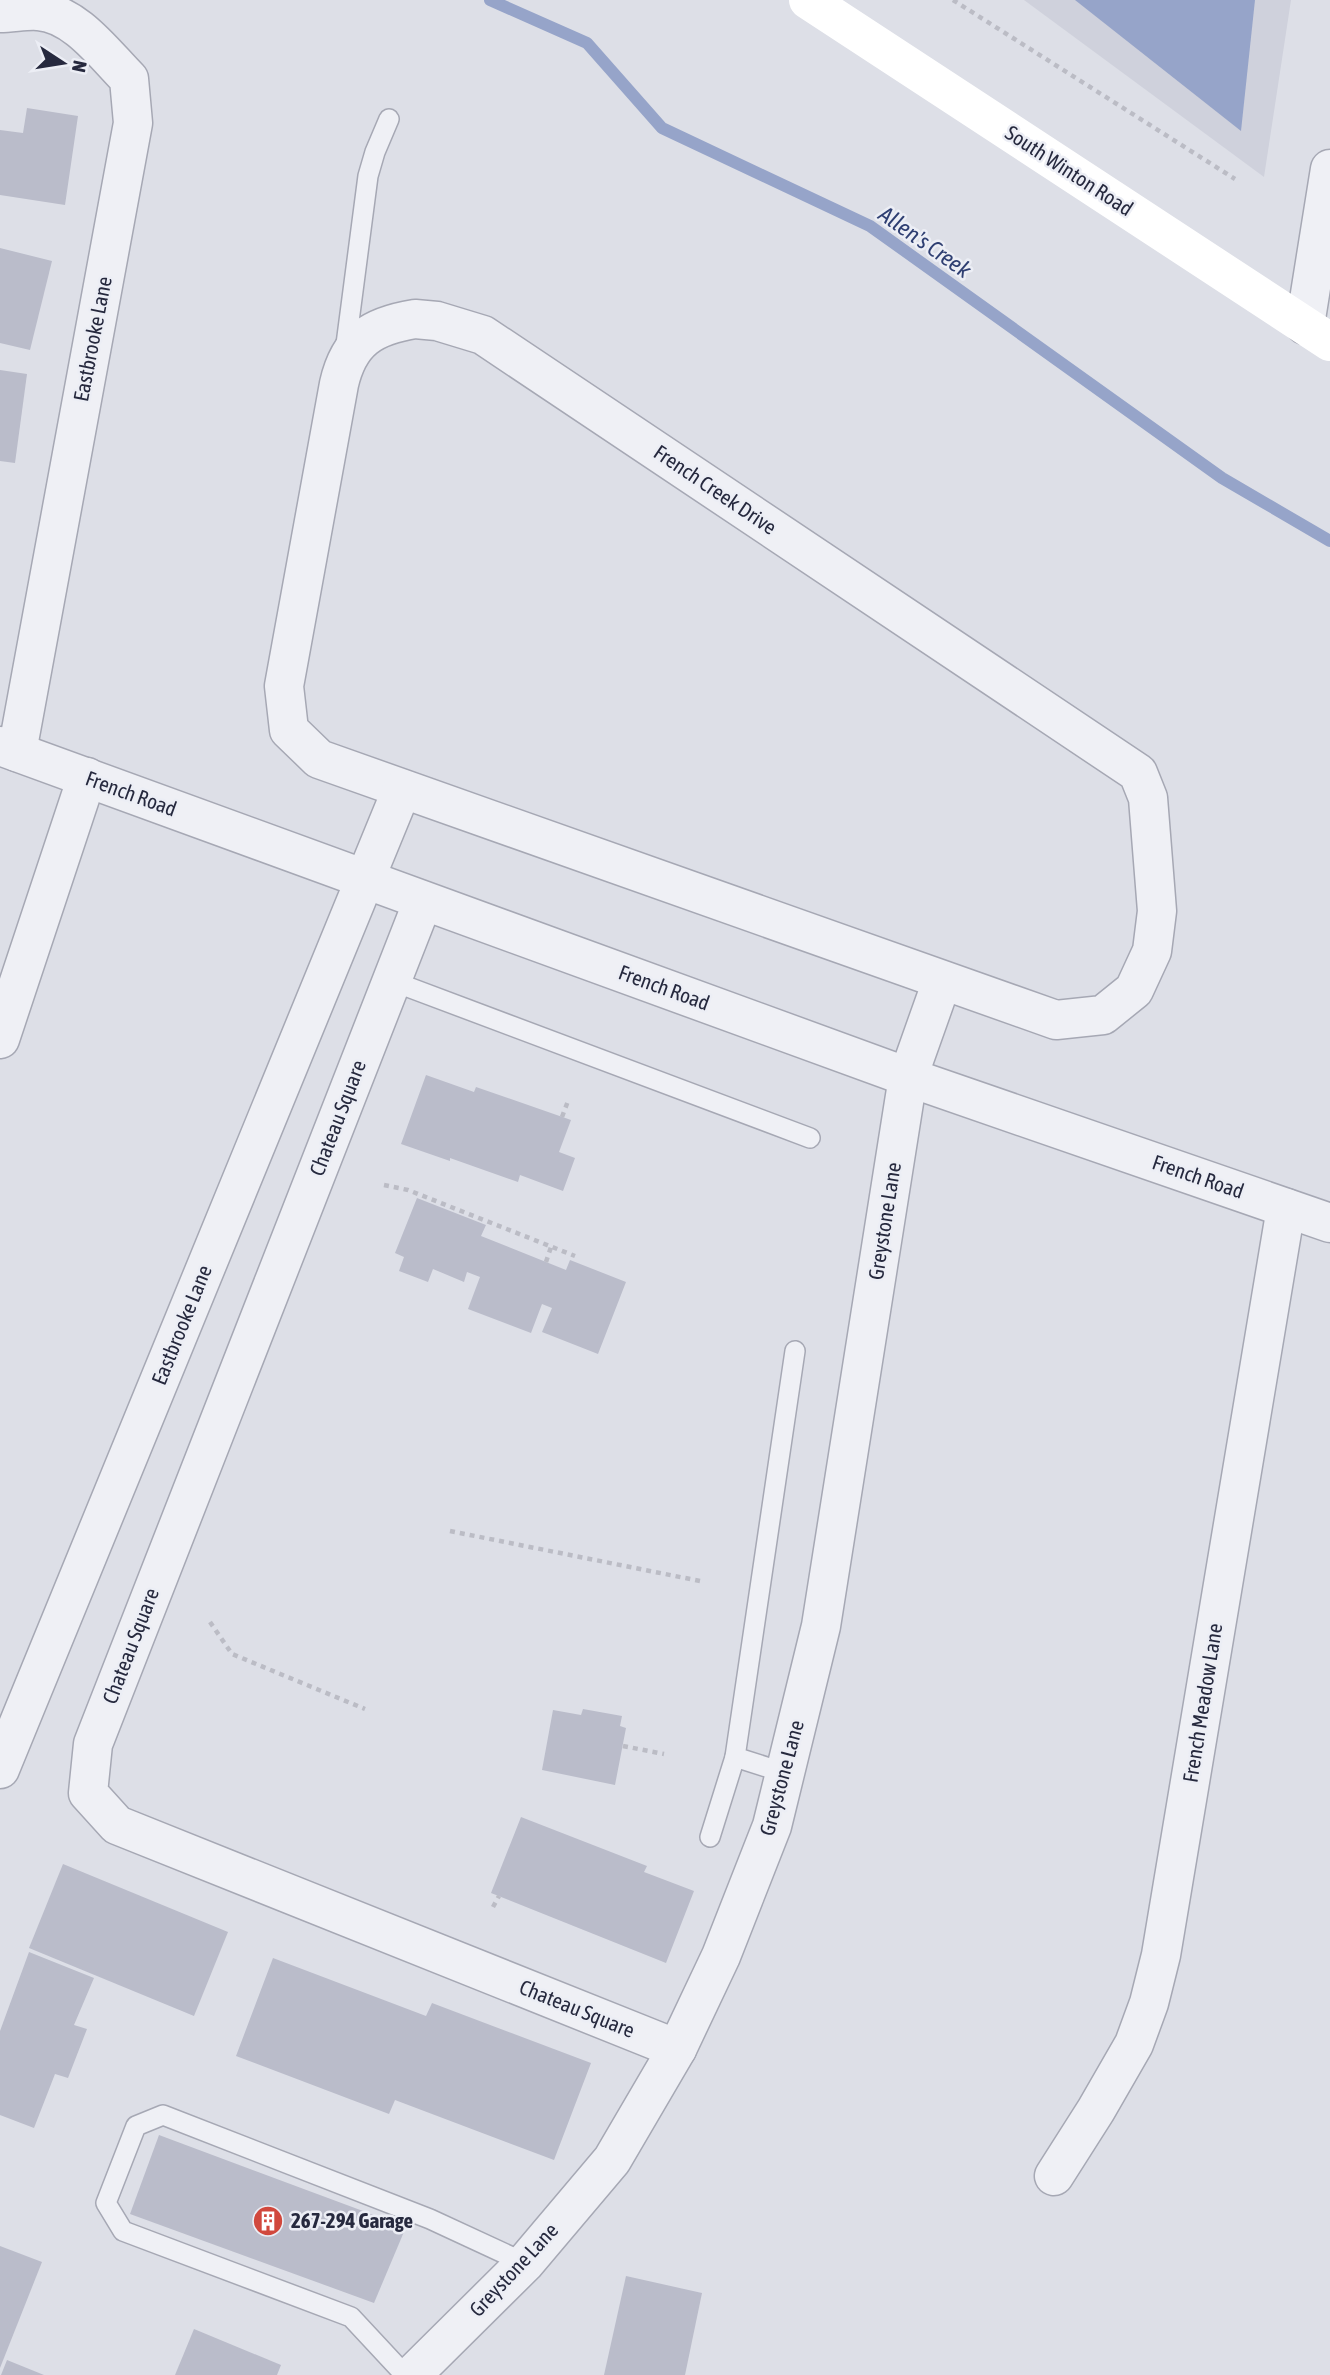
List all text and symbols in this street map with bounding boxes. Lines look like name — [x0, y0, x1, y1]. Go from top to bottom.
north arrow — [28, 28, 98, 98]
text: N — [68, 59, 92, 74]
street label: South Winton Road — [1001, 120, 1138, 220]
water label: Allen's Creek — [873, 200, 977, 284]
street label: Eastbrooke Lane — [68, 274, 116, 403]
street label: French Creek Drive — [650, 439, 781, 539]
street label: French Road — [83, 766, 180, 821]
street label: French Road — [616, 960, 713, 1015]
street label: Chateau Square — [304, 1056, 370, 1179]
street label: French Road — [1150, 1149, 1247, 1203]
street label: Greystone Lane — [863, 1160, 905, 1281]
street label: Eastbrooke Lane — [146, 1261, 216, 1388]
street label: Chateau Square — [97, 1584, 163, 1707]
street label: French Meadow Lane — [1178, 1622, 1226, 1784]
street label: Greystone Lane — [754, 1717, 808, 1838]
street label: Chateau Square — [516, 1974, 638, 2042]
building icon: 267-294 Garage — [251, 2204, 285, 2238]
place label: 267-294 Garage — [291, 2208, 413, 2232]
street label: Greystone Lane — [464, 2218, 563, 2321]

